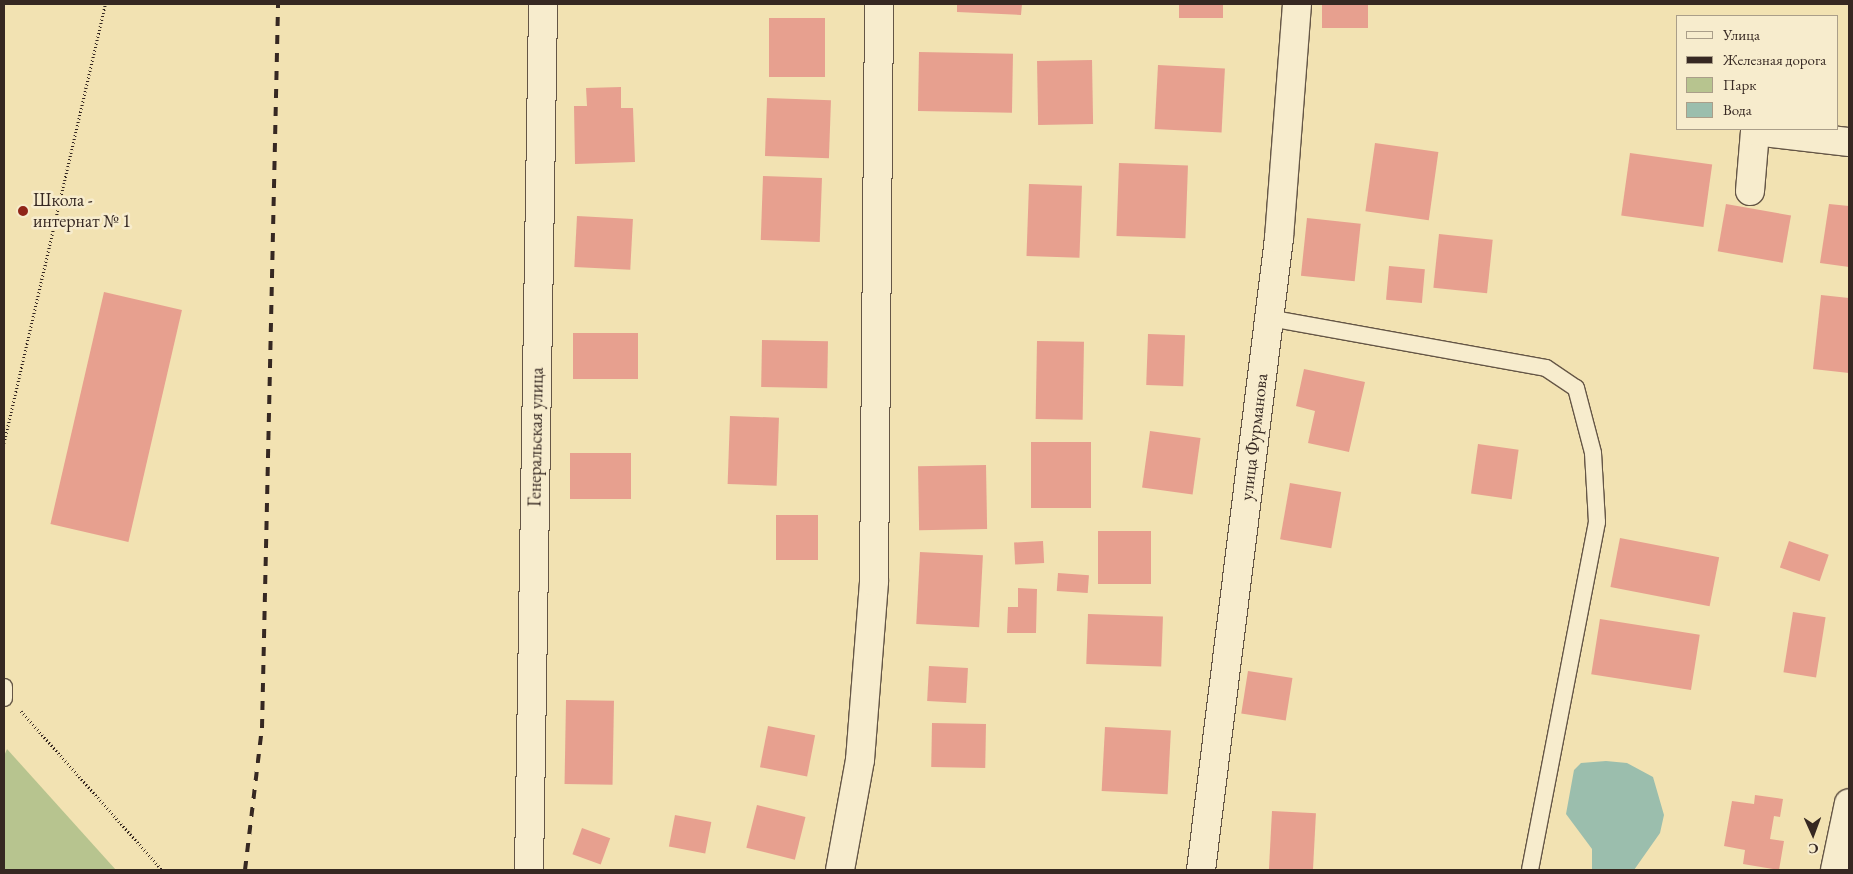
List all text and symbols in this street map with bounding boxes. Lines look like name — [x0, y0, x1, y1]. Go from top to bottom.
legend — [1676, 15, 1838, 130]
text: Улица — [1723, 25, 1760, 44]
text: Железная дорога — [1723, 50, 1826, 69]
text: Парк — [1723, 75, 1756, 94]
text: Вода — [1723, 100, 1752, 119]
place label: Школа - интернат № 1 — [33, 190, 131, 232]
marker: Школа - интернат № 1 — [17, 205, 29, 217]
street label: Генеральская улица — [524, 367, 548, 507]
street label: улица Фурманова — [1235, 372, 1273, 502]
north arrow — [1788, 809, 1838, 859]
text: С — [1808, 840, 1819, 858]

